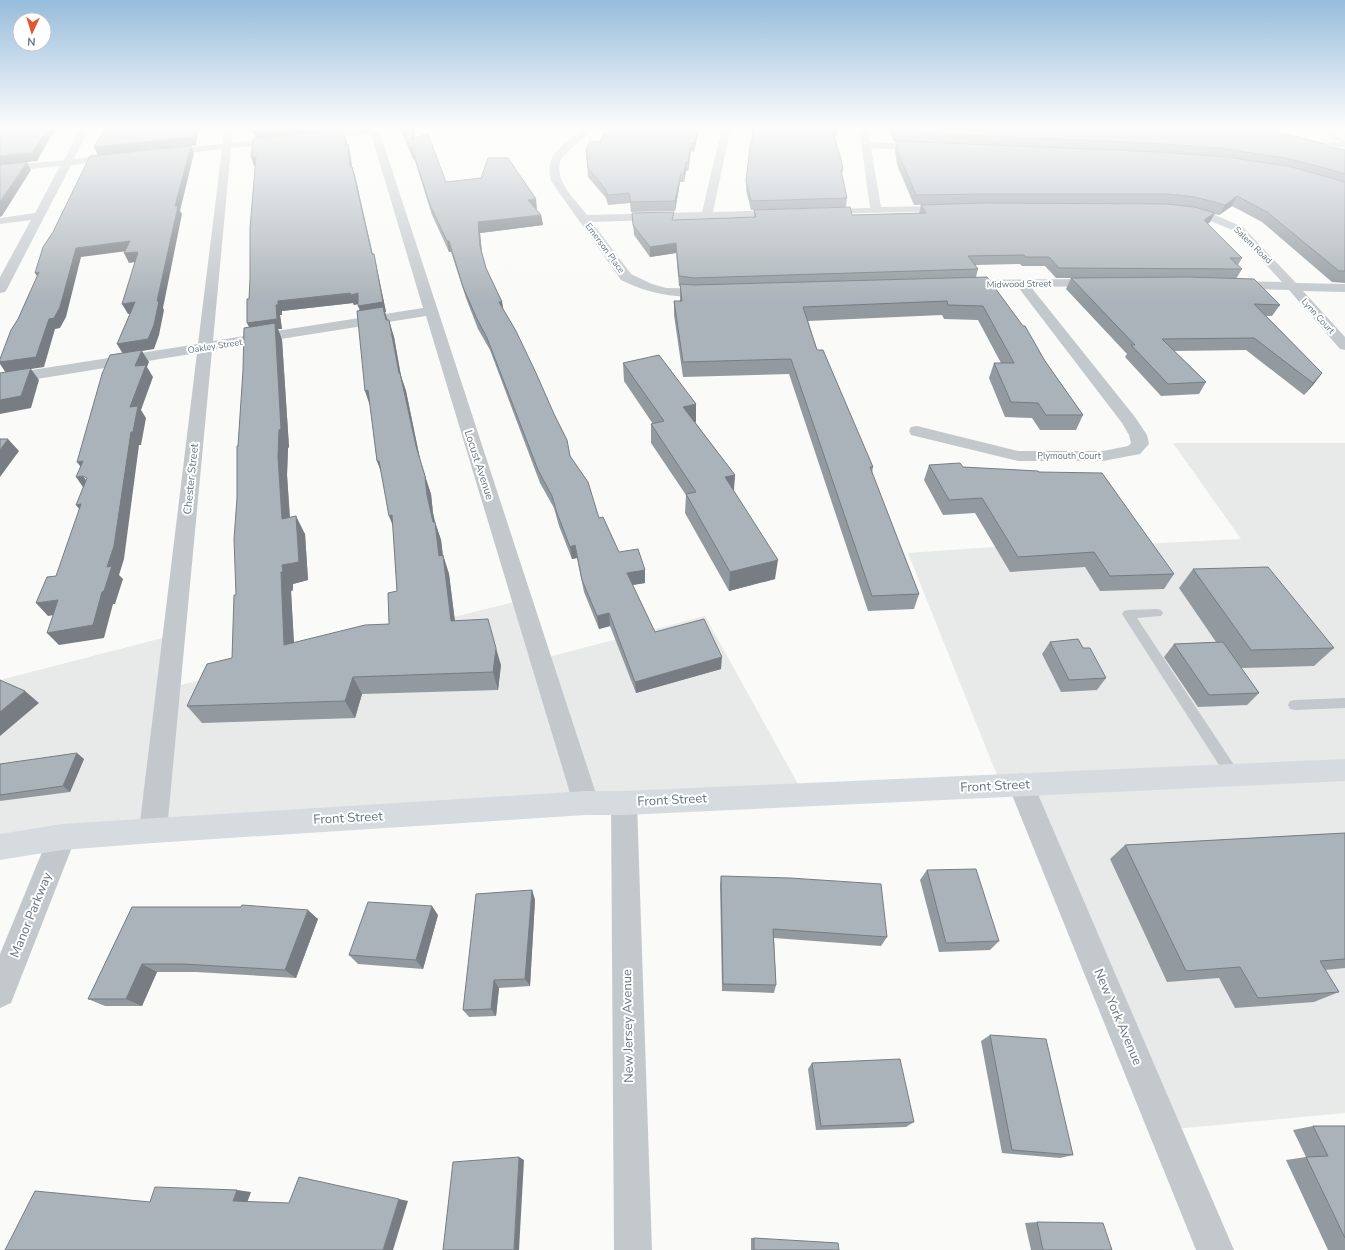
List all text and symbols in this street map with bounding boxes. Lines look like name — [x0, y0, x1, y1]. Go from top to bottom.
north arrow — [12, 12, 52, 52]
text: N — [27, 34, 36, 49]
street label: Emerson Place — [583, 220, 628, 276]
street label: Salem Road — [1231, 224, 1275, 266]
street label: Midwood Street — [987, 277, 1052, 291]
street label: Lynn Court — [1299, 296, 1338, 337]
street label: Oakley Street — [187, 336, 244, 356]
street label: Locust Avenue — [461, 428, 497, 502]
street label: Chester Street — [180, 443, 202, 515]
street label: Plymouth Court — [1037, 450, 1102, 462]
street label: Front Street — [960, 775, 1031, 797]
street label: Front Street — [637, 789, 708, 811]
street label: Front Street — [313, 807, 384, 829]
street label: Manor Parkway — [6, 869, 56, 960]
street label: New York Avenue — [1090, 966, 1147, 1068]
street label: New Jersey Avenue — [618, 969, 638, 1083]

